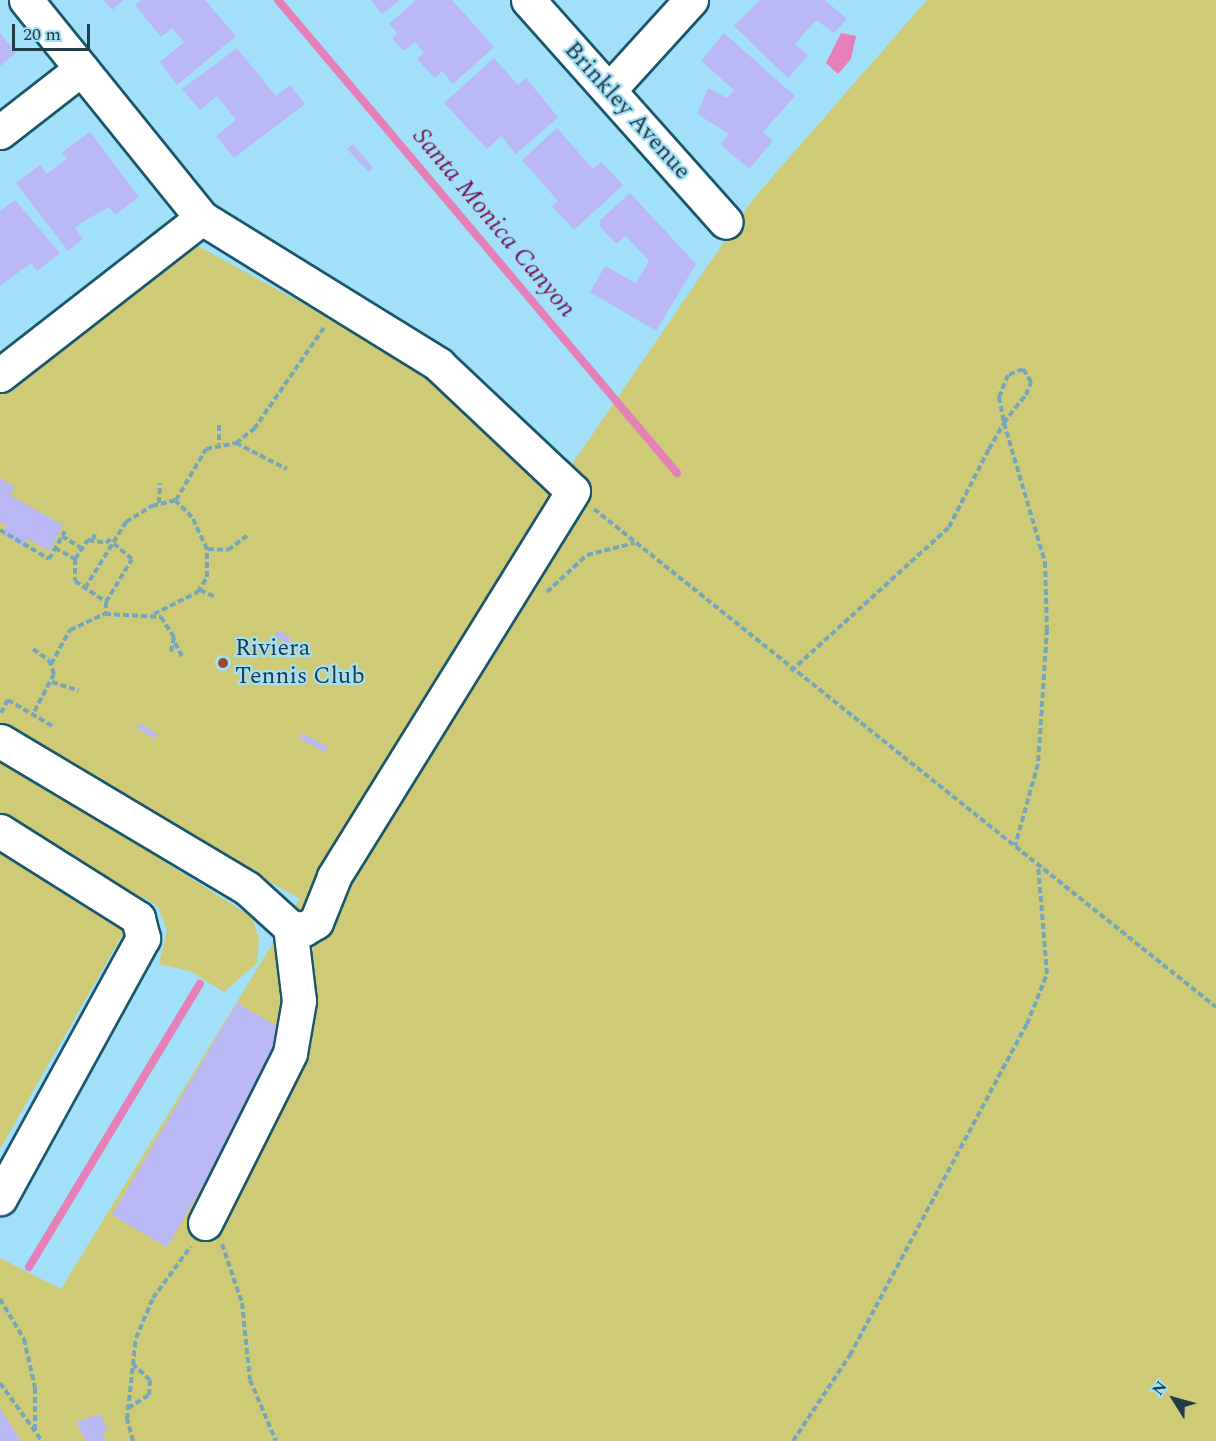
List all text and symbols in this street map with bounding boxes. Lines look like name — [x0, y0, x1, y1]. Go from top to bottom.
scale bar — [15, 12, 93, 50]
text: 20 m — [23, 21, 61, 48]
street label: Brinkley Avenue — [558, 36, 696, 186]
water label: Santa Monica Canyon — [406, 122, 582, 324]
place label: Riviera Tennis Club — [235, 635, 365, 691]
marker: Riviera Tennis Club — [216, 656, 230, 670]
north arrow — [1144, 1369, 1204, 1429]
text: N — [1146, 1376, 1173, 1401]

